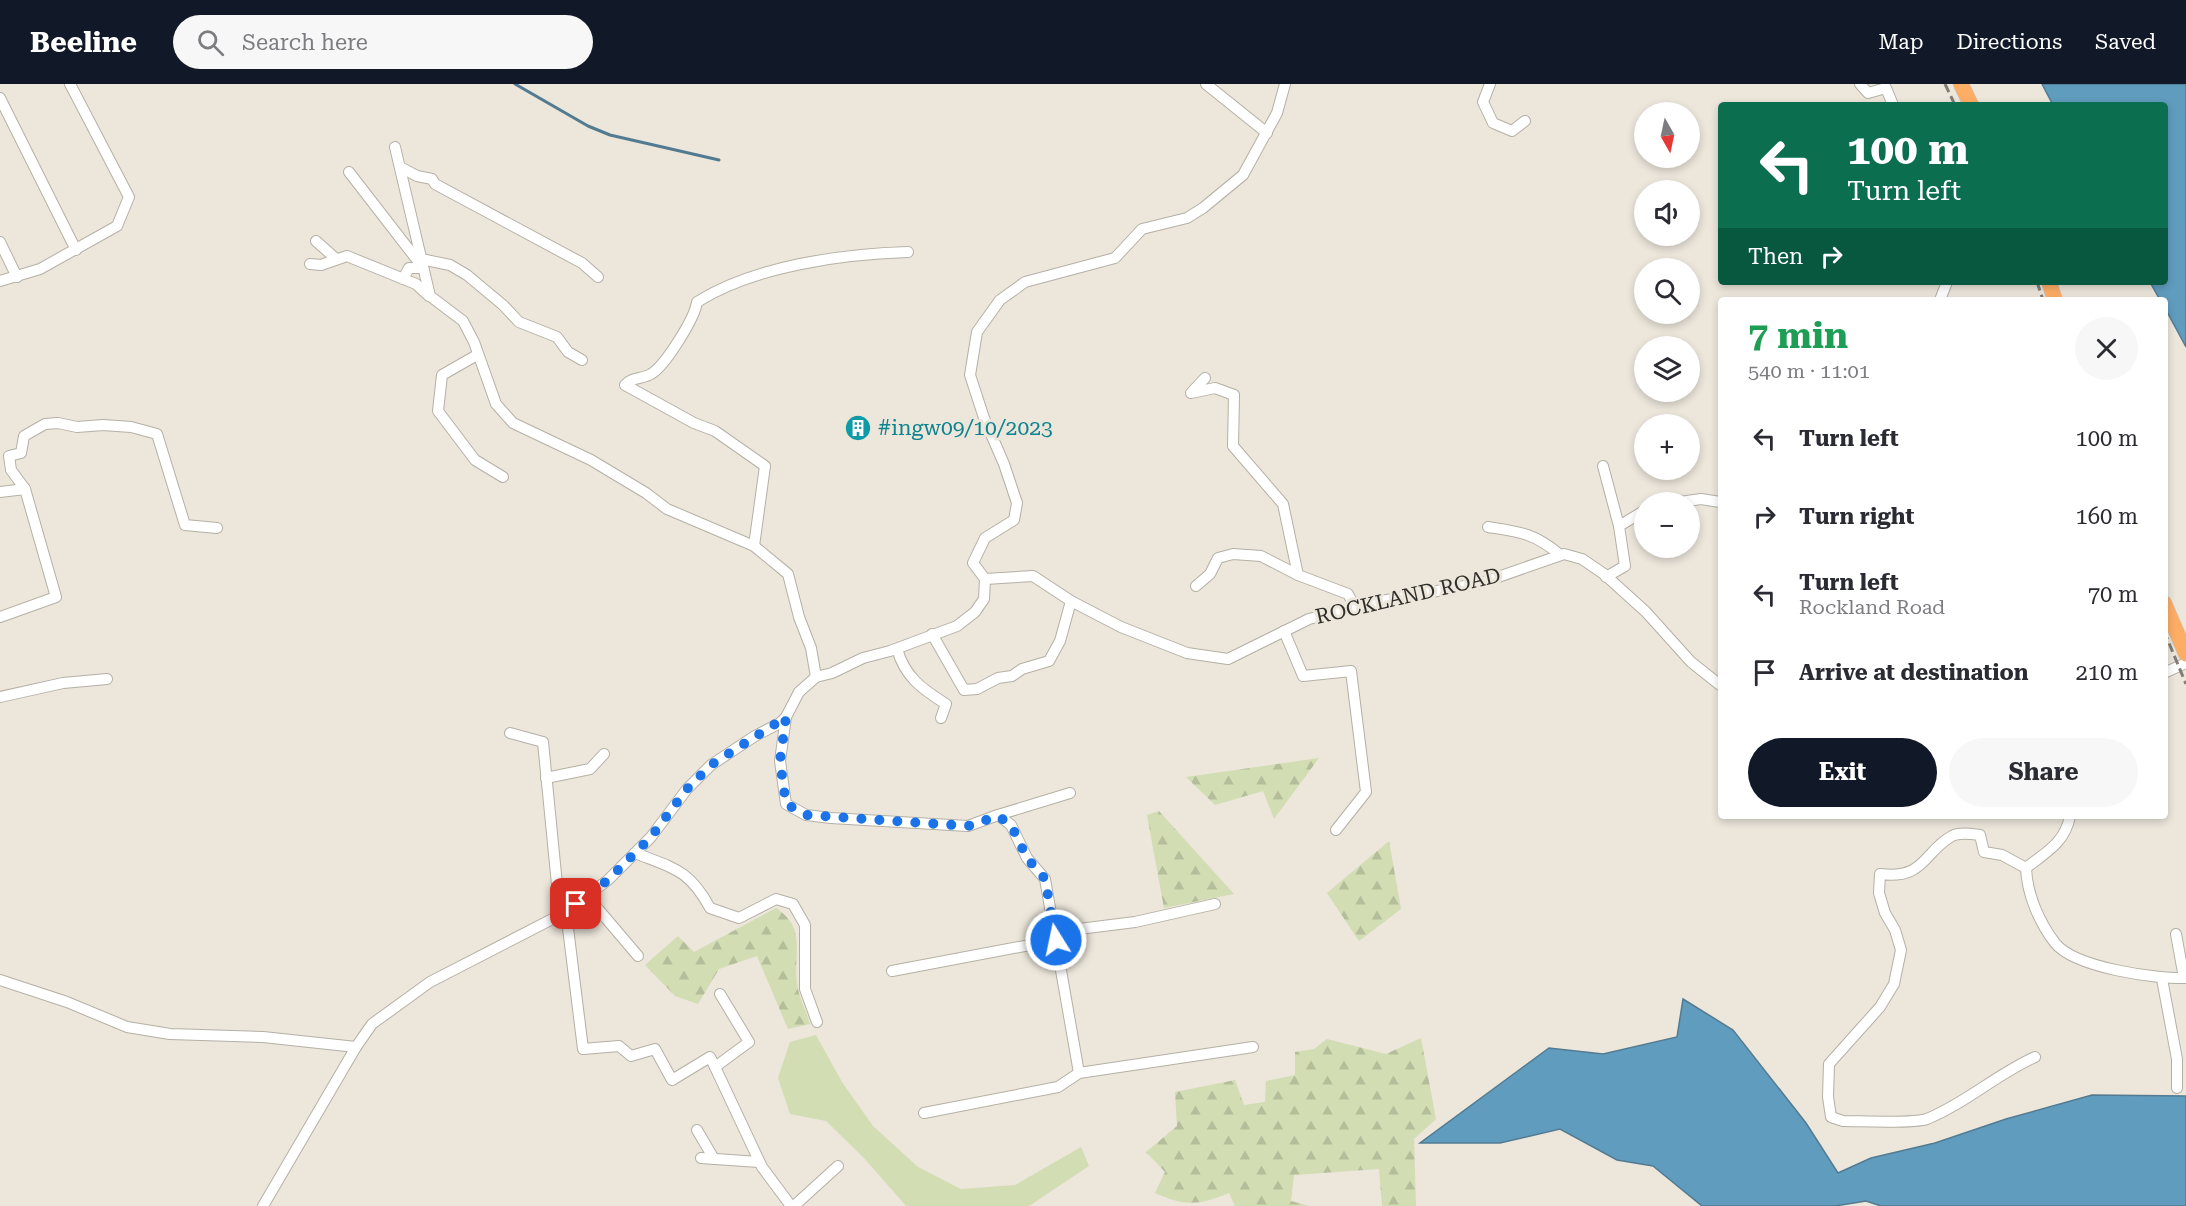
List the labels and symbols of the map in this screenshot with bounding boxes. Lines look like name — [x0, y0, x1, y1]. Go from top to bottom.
north arrow — [1634, 102, 1700, 168]
building icon: #ingw09/10/2023 — [843, 413, 873, 443]
place label: #ingw09/10/2023 — [878, 416, 1053, 440]
street label: ROCKLAND ROAD — [1313, 563, 1503, 629]
pin — [550, 878, 601, 929]
position arrow — [1024, 908, 1088, 972]

